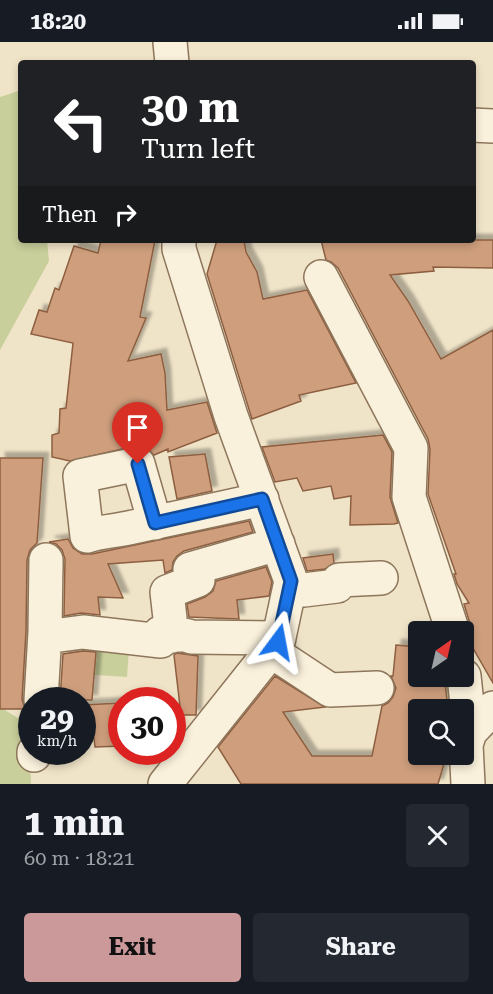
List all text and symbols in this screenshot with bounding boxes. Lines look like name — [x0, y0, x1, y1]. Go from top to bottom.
text: 18:20 — [30, 9, 86, 34]
text: 30 m — [141, 83, 239, 132]
icon: left — [42, 84, 120, 162]
text: Turn left — [141, 133, 255, 165]
icon: right — [109, 198, 142, 231]
text: Then — [42, 202, 97, 227]
pin — [112, 402, 163, 464]
icon: arrive — [121, 411, 154, 444]
position arrow — [246, 610, 310, 674]
north arrow — [408, 621, 474, 687]
map controls — [408, 621, 474, 765]
speed limit sign: 30 — [108, 687, 186, 765]
button: search — [408, 699, 474, 765]
text: 29 — [40, 701, 74, 736]
text: km/h — [37, 732, 77, 750]
text: 1 min — [24, 802, 124, 844]
button: close — [406, 804, 469, 867]
text: 60 m · 18:21 — [24, 846, 135, 870]
button: Exit — [24, 913, 241, 982]
button: Share — [253, 913, 469, 982]

